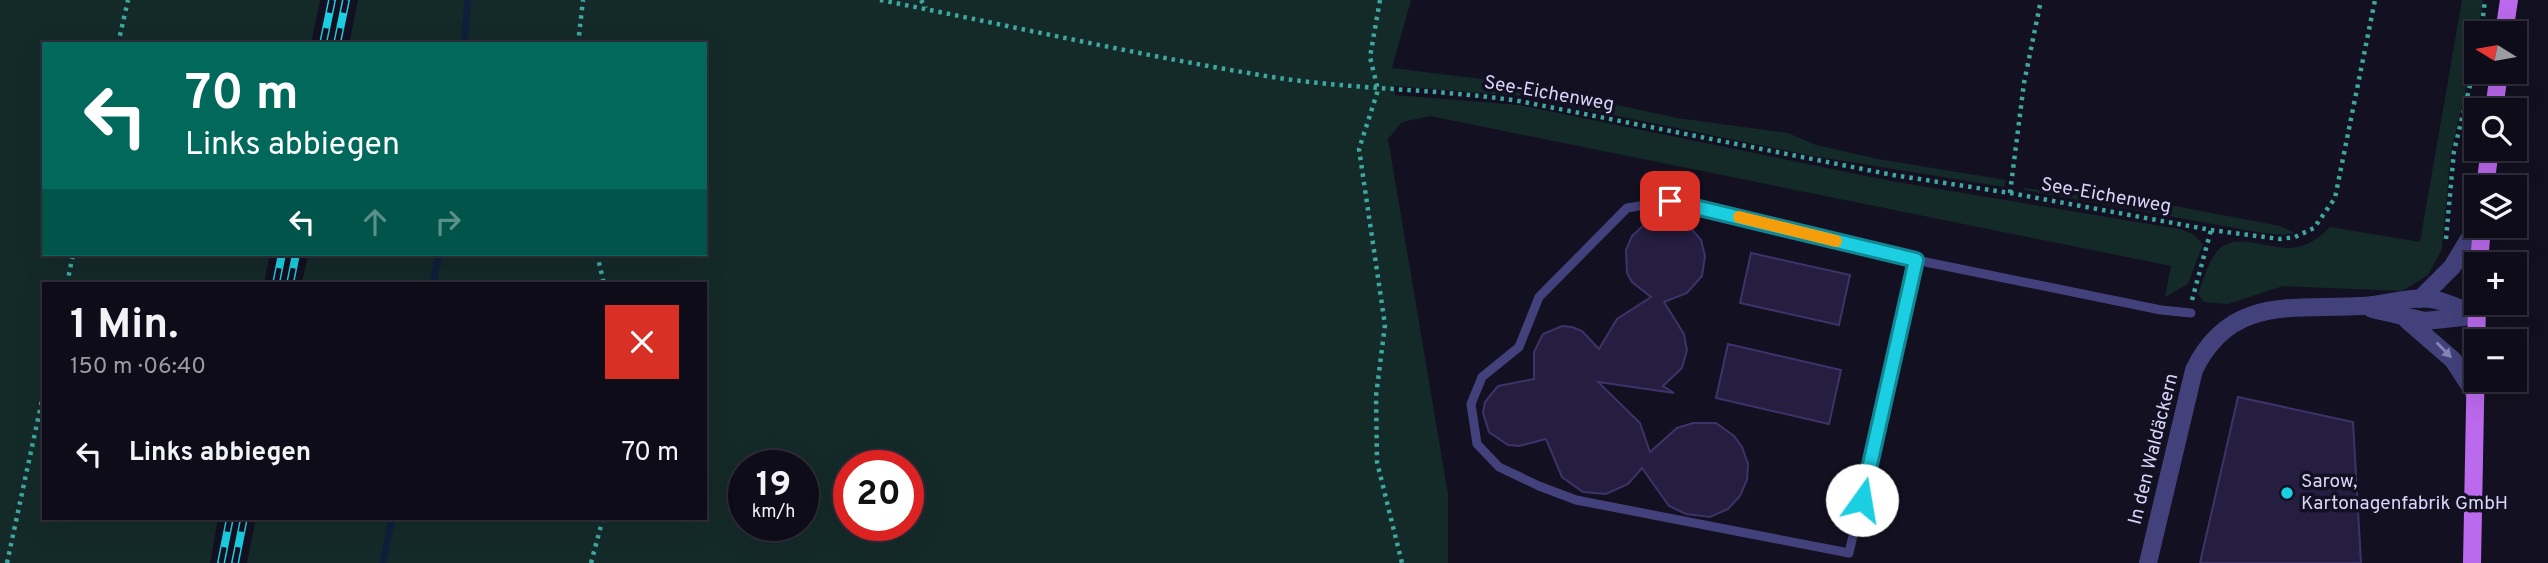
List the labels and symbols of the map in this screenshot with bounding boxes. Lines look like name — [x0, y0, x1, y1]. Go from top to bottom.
north arrow — [2464, 21, 2527, 84]
street label: See-Eichenweg — [1482, 71, 1616, 117]
pin — [1640, 171, 1700, 231]
street label: See-Eichenweg — [2039, 173, 2173, 219]
one-way arrow — [2435, 342, 2452, 359]
street label: In den Waldäckern — [2124, 371, 2184, 527]
speed limit sign: 20 — [833, 450, 924, 541]
position arrow — [1825, 463, 1899, 537]
place label: Sarow, Kartonagenfabrik GmbH — [2301, 470, 2508, 516]
marker: Sarow, Kartonagenfabrik GmbH — [2279, 485, 2295, 501]

